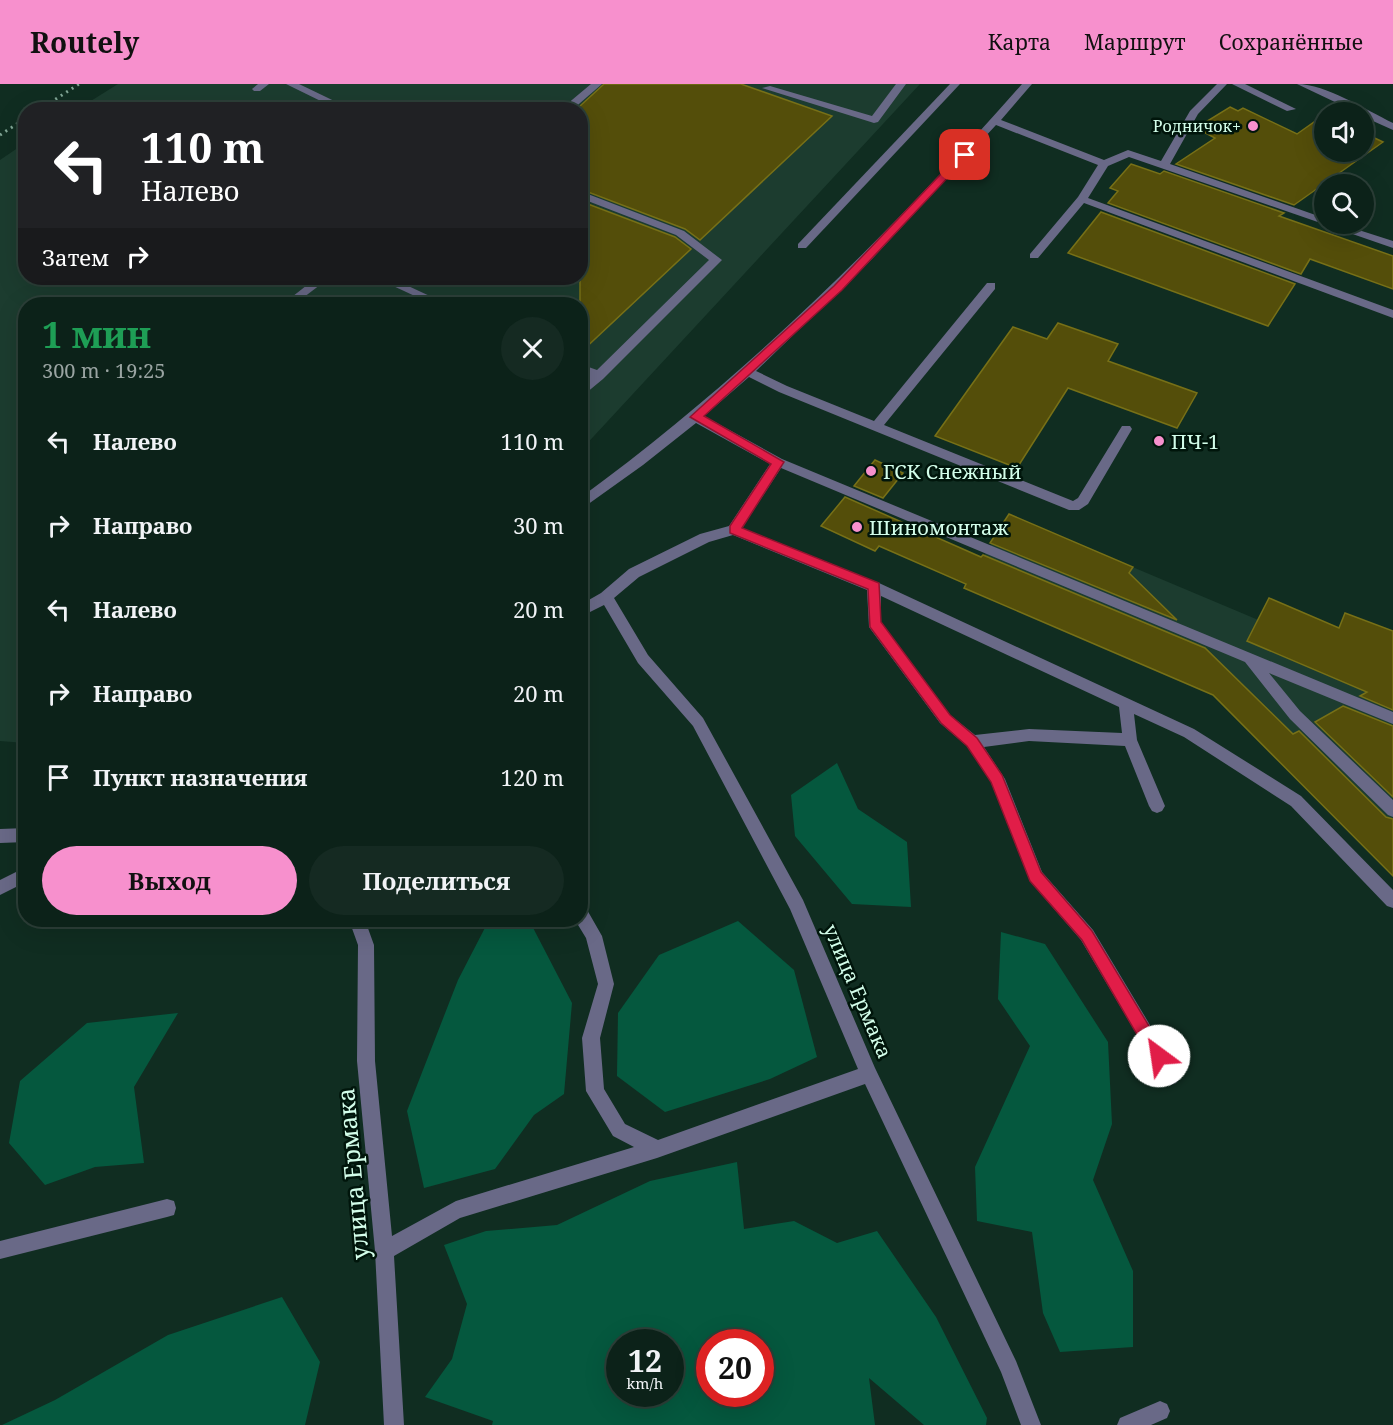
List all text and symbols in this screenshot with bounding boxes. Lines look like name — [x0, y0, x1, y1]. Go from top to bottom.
text: Routely — [30, 23, 139, 61]
text: Карта — [988, 28, 1051, 56]
text: Маршрут — [1084, 28, 1186, 56]
text: Сохранённые — [1219, 28, 1363, 56]
map controls — [1314, 102, 1374, 234]
button: sound — [1314, 102, 1374, 162]
place label: Родничок+ — [1153, 115, 1241, 137]
text: 110 m — [141, 118, 265, 175]
marker: Родничок+ — [1246, 119, 1260, 133]
icon: left — [42, 126, 120, 204]
pin — [939, 129, 990, 180]
icon: arrive — [948, 138, 981, 171]
text: Налево — [141, 172, 239, 209]
button: search — [1314, 174, 1374, 234]
icon: right — [121, 240, 154, 273]
text: Затем — [42, 242, 109, 272]
text: 1 мин — [42, 310, 151, 359]
button: close — [501, 317, 564, 380]
text: 300 m · 19:25 — [42, 357, 165, 384]
icon: left — [42, 425, 75, 458]
text: Налево — [93, 426, 177, 456]
text: 110 m — [501, 426, 564, 456]
place label: ПЧ-1 — [1171, 428, 1219, 455]
marker: ПЧ-1 — [1152, 434, 1166, 448]
place label: ГСК Снежный — [883, 458, 1021, 485]
marker: ГСК Снежный — [864, 464, 878, 478]
icon: right — [42, 509, 75, 542]
text: Направо — [93, 510, 192, 540]
text: 30 m — [513, 510, 564, 540]
place label: Шиномонтаж — [869, 514, 1008, 541]
marker: Шиномонтаж — [850, 520, 864, 534]
icon: left — [42, 593, 75, 626]
text: Налево — [93, 594, 177, 624]
text: 20 m — [513, 594, 564, 624]
icon: right — [42, 677, 75, 710]
text: Направо — [93, 678, 192, 708]
text: 20 m — [513, 678, 564, 708]
icon: arrive — [42, 761, 75, 794]
text: Пункт назначения — [93, 762, 307, 792]
text: 120 m — [501, 762, 564, 792]
button: Выход — [42, 846, 297, 915]
button: Поделиться — [309, 846, 564, 915]
street label: улица Ермака — [818, 920, 898, 1062]
position arrow — [1127, 1024, 1191, 1088]
street label: улица Ермака — [328, 1087, 376, 1261]
speed limit sign: 20 — [696, 1329, 774, 1407]
text: 12 — [628, 1340, 662, 1381]
text: km/h — [627, 1373, 663, 1393]

